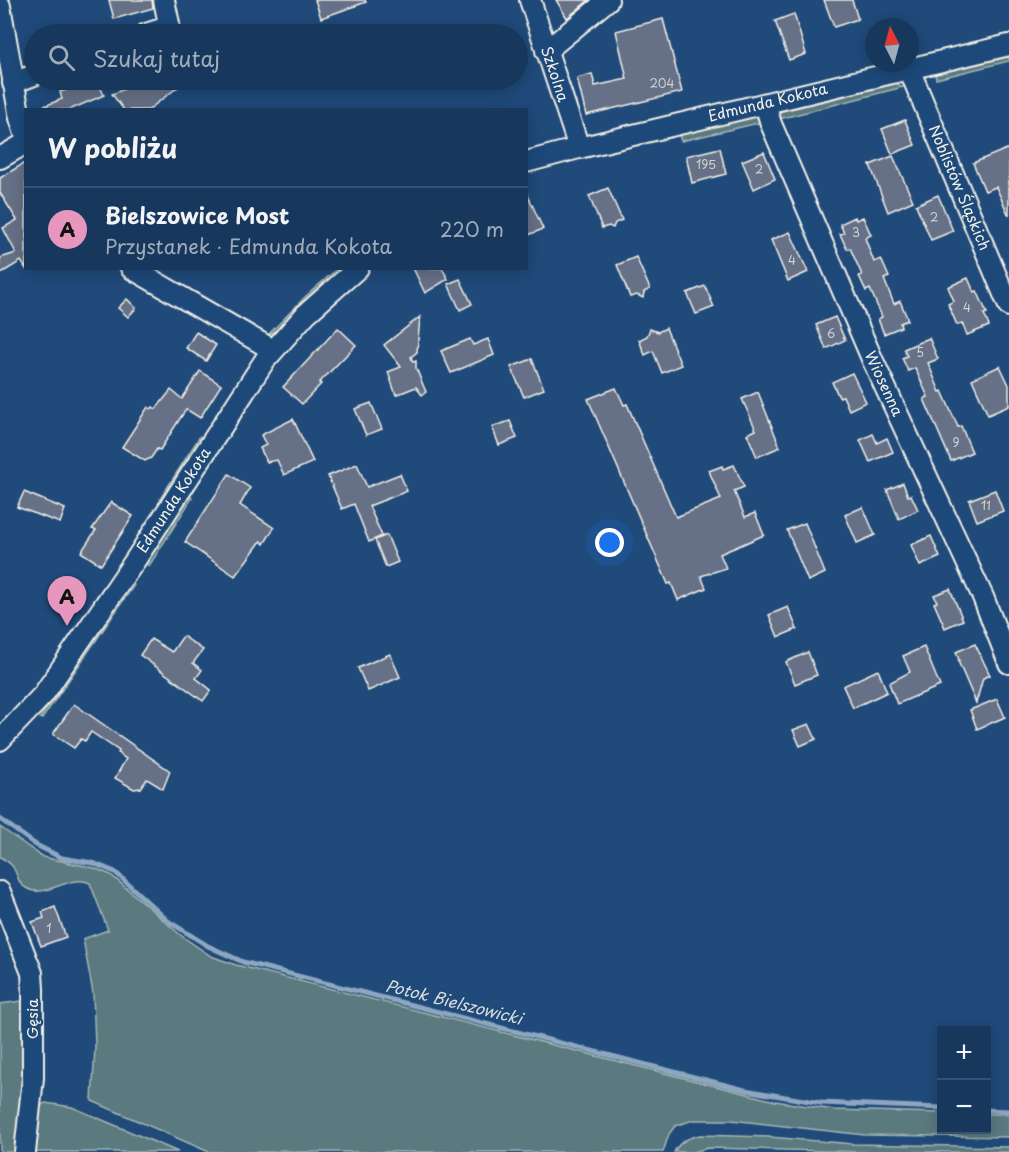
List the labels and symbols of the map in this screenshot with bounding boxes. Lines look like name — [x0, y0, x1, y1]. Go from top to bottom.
north arrow — [865, 18, 919, 72]
street label: Szkolna — [536, 43, 576, 105]
house number: 204 — [649, 74, 675, 92]
street label: Edmunda Kokota — [706, 76, 830, 127]
street label: Noblistów Śląskich — [924, 121, 997, 253]
house number: 195 — [696, 155, 716, 173]
house number: 2 — [755, 160, 763, 178]
house number: 2 — [930, 208, 938, 226]
house number: 3 — [852, 223, 860, 241]
house number: 4 — [788, 251, 796, 269]
house number: 4 — [963, 298, 971, 316]
house number: 6 — [827, 324, 835, 342]
house number: 5 — [916, 343, 924, 361]
street label: Wiosenna — [860, 347, 910, 420]
house number: 9 — [952, 433, 960, 451]
street label: Edmunda Kokota — [130, 442, 216, 557]
house number: 11 — [981, 496, 991, 514]
your location — [595, 528, 624, 557]
pin: A — [48, 576, 86, 626]
house number: 1 — [46, 919, 52, 937]
water label: Potok Bielszowicki — [383, 972, 528, 1030]
street label: Gęsia — [20, 998, 43, 1039]

